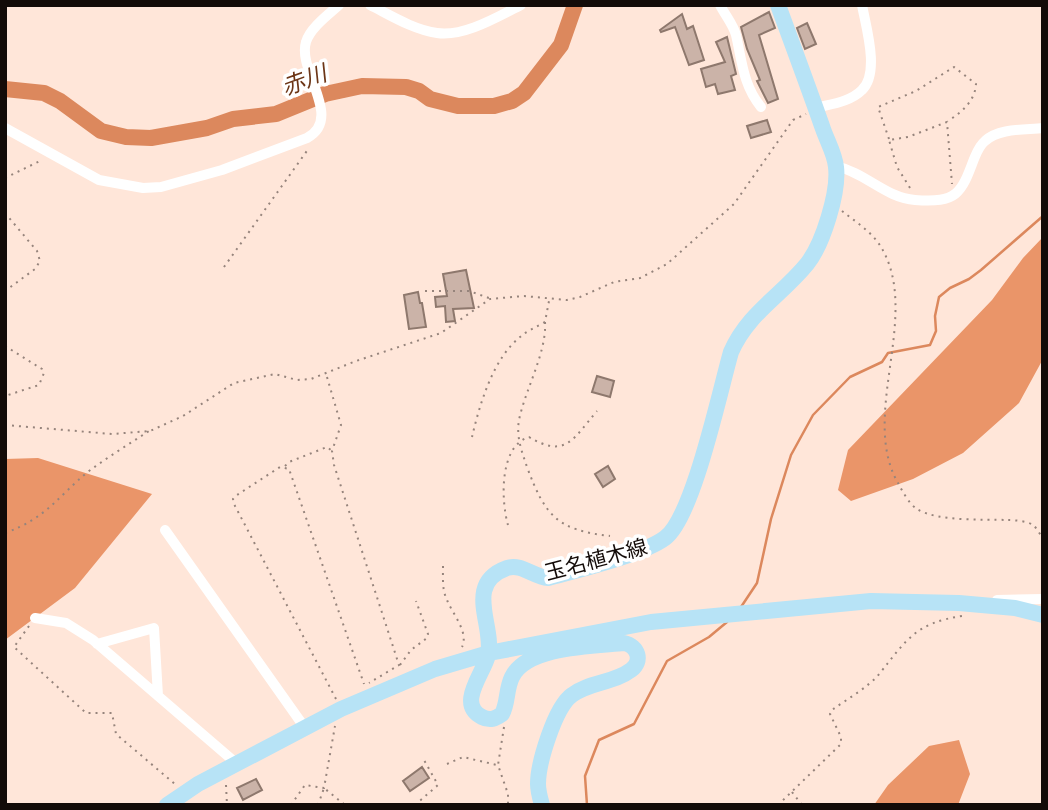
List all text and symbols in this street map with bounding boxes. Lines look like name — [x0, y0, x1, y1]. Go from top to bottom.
water label: 赤川 — [278, 59, 333, 100]
street label: 玉名植木線 — [542, 535, 650, 585]

